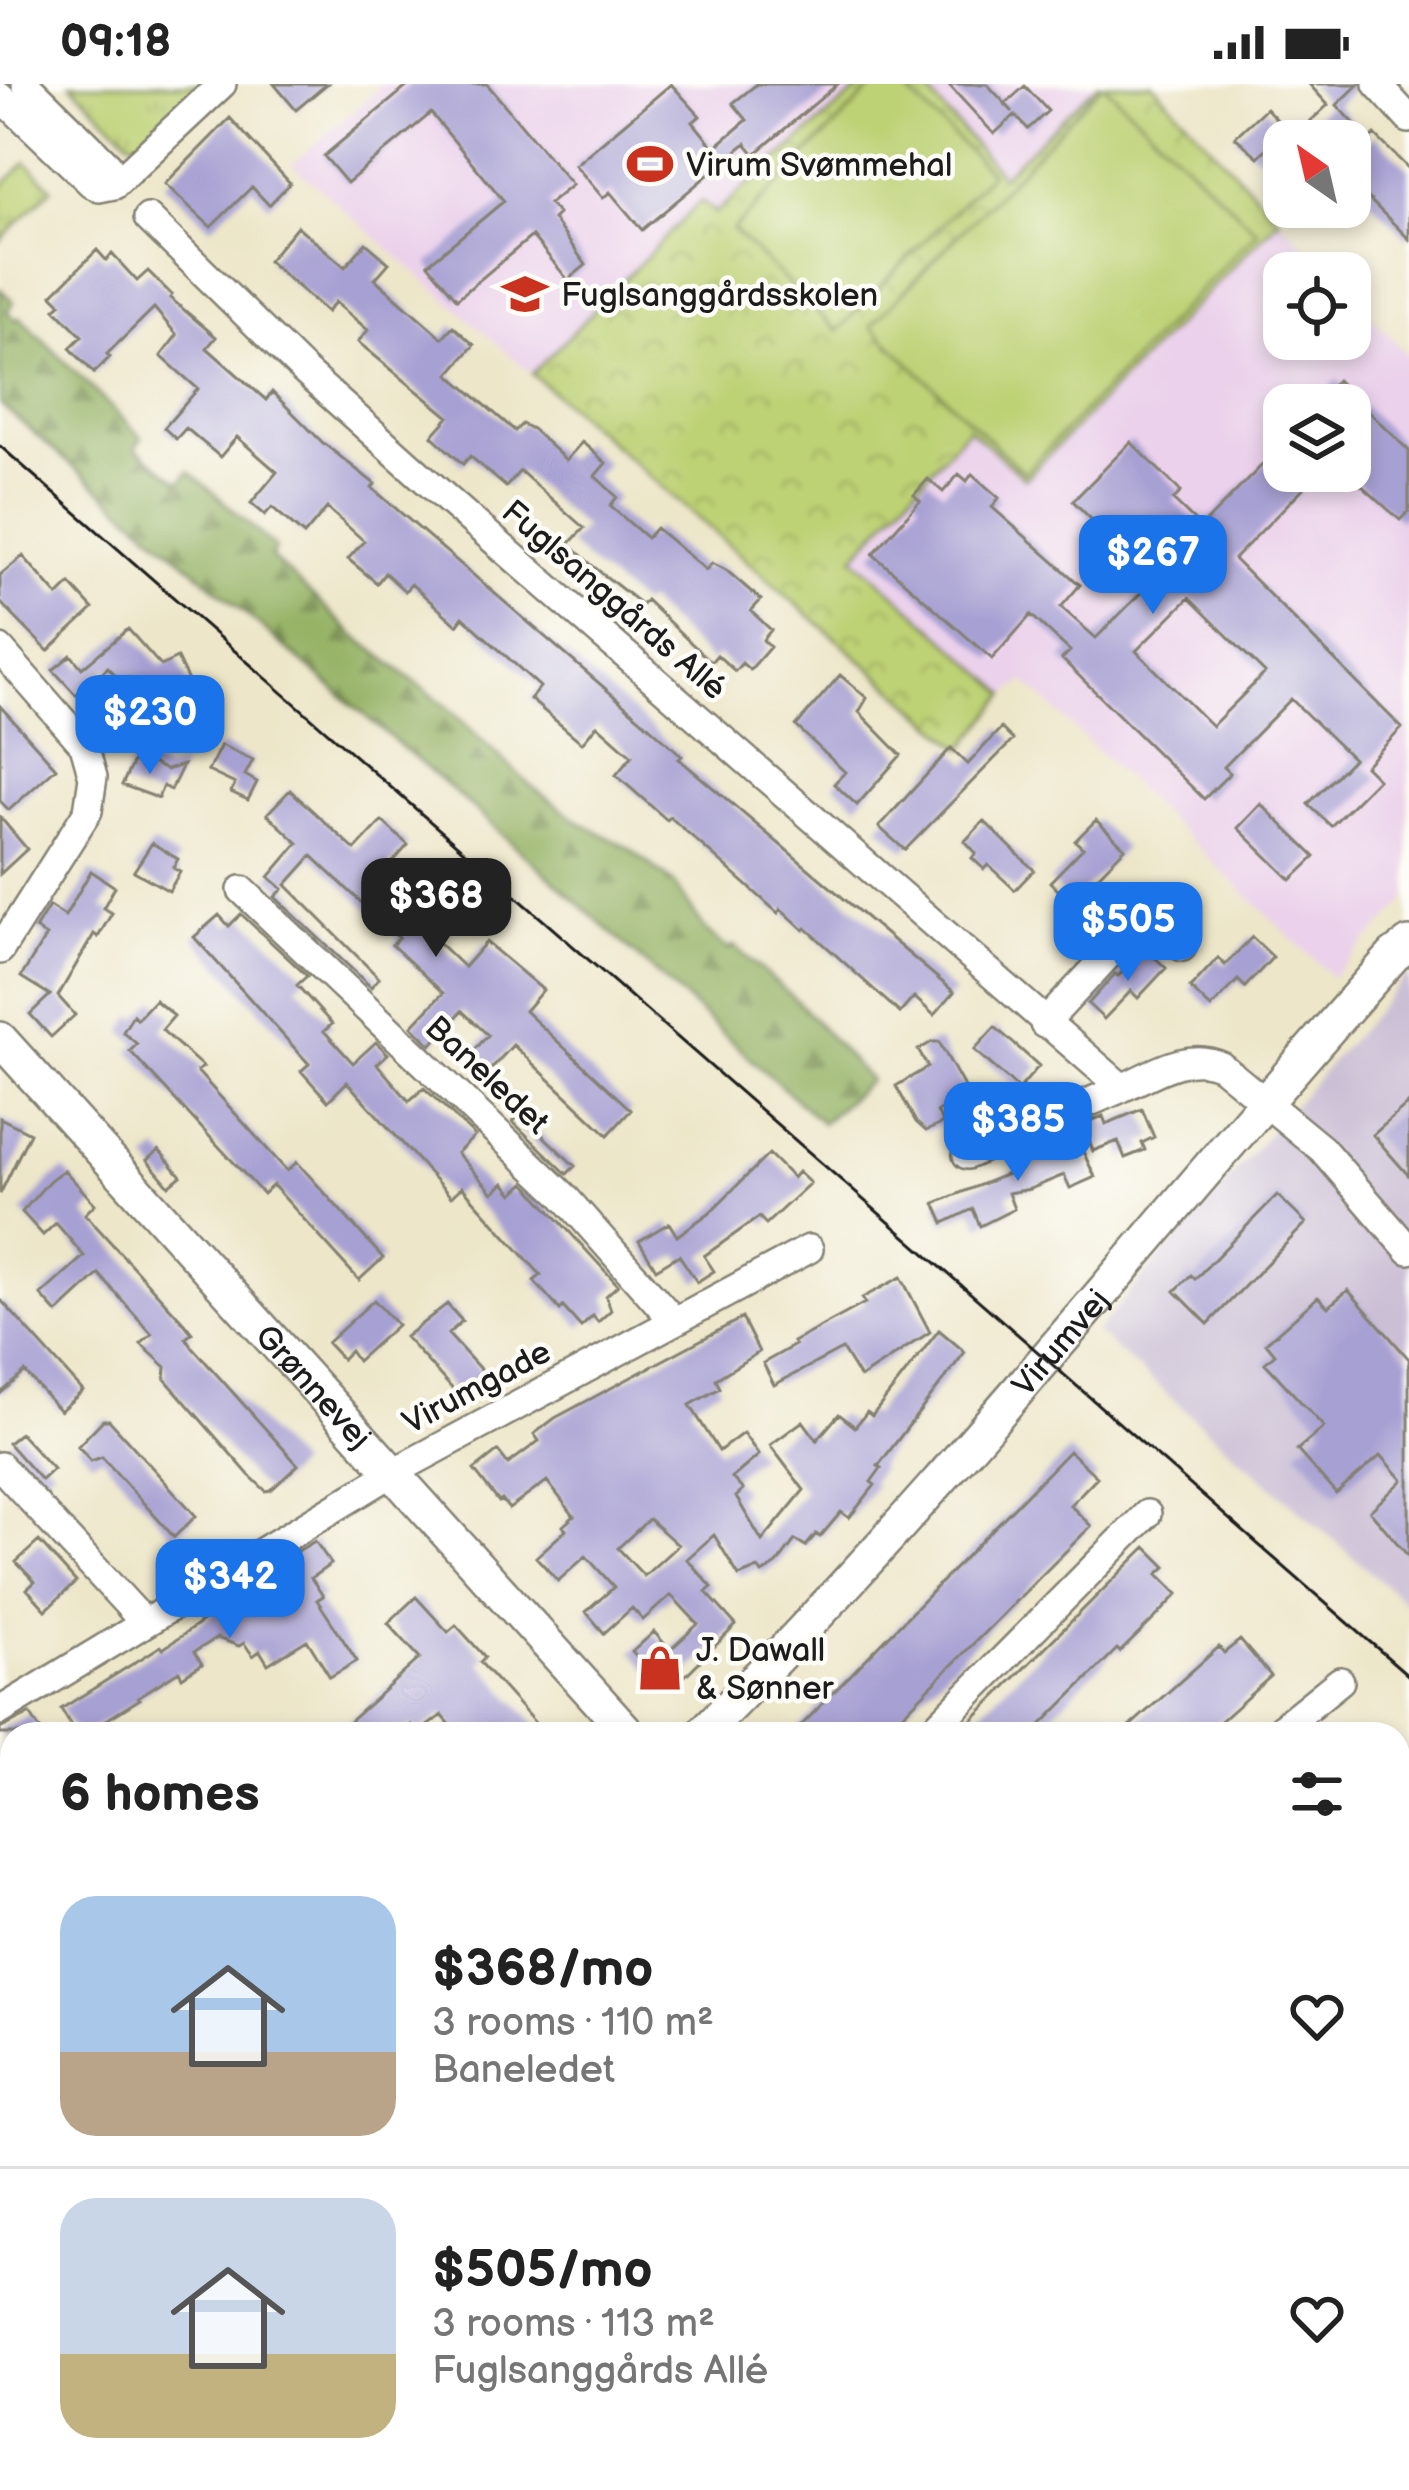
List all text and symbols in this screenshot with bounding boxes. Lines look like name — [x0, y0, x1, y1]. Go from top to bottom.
text: 09:18 — [60, 15, 171, 70]
north arrow — [1263, 120, 1371, 228]
map controls — [1263, 120, 1371, 492]
sports icon: Virum Svømmehal — [625, 139, 675, 189]
place label: Virum Svømmehal — [686, 146, 952, 186]
button: locate — [1263, 252, 1371, 360]
school or university icon: Fuglsanggårdsskolen — [500, 269, 550, 319]
place label: Fuglsanggårdsskolen — [561, 276, 878, 316]
button: layers — [1263, 384, 1371, 492]
street label: Fuglsanggårds Allé — [493, 492, 734, 709]
pin: $267 — [1082, 515, 1224, 617]
text: $267 — [1106, 530, 1200, 577]
pin: $230 — [79, 675, 221, 777]
text: $230 — [102, 690, 198, 737]
pin: $368 — [365, 858, 507, 960]
text: $368 — [388, 873, 484, 920]
pin: $505 — [1057, 882, 1199, 984]
text: $505 — [1080, 897, 1176, 944]
street label: Baneledet — [416, 1008, 557, 1143]
pin: $385 — [947, 1082, 1089, 1184]
text: $385 — [971, 1097, 1065, 1144]
street label: Virumvej — [1004, 1281, 1119, 1405]
street label: Grønnevej — [246, 1317, 379, 1458]
street label: Virumgade — [396, 1332, 558, 1443]
pin: $342 — [159, 1539, 301, 1641]
text: $342 — [183, 1554, 277, 1601]
place label: J. Dawall & Sønner — [696, 1631, 834, 1709]
shop icon: J. Dawall & Sønner — [635, 1643, 685, 1693]
icon: filters — [1284, 1761, 1350, 1827]
text: 6 homes — [60, 1764, 260, 1825]
text: $368/mo — [432, 1939, 653, 2000]
icon: home — [156, 1944, 300, 2088]
icon: heart — [1284, 1983, 1350, 2049]
text: 3 rooms · 110 m² — [432, 2000, 714, 2047]
text: Baneledet — [432, 2047, 615, 2094]
text: $505/mo — [432, 2240, 653, 2301]
icon: home — [156, 2246, 300, 2390]
icon: heart — [1284, 2285, 1350, 2351]
text: 3 rooms · 113 m² — [432, 2301, 715, 2348]
text: Fuglsanggårds Allé — [432, 2348, 768, 2395]

